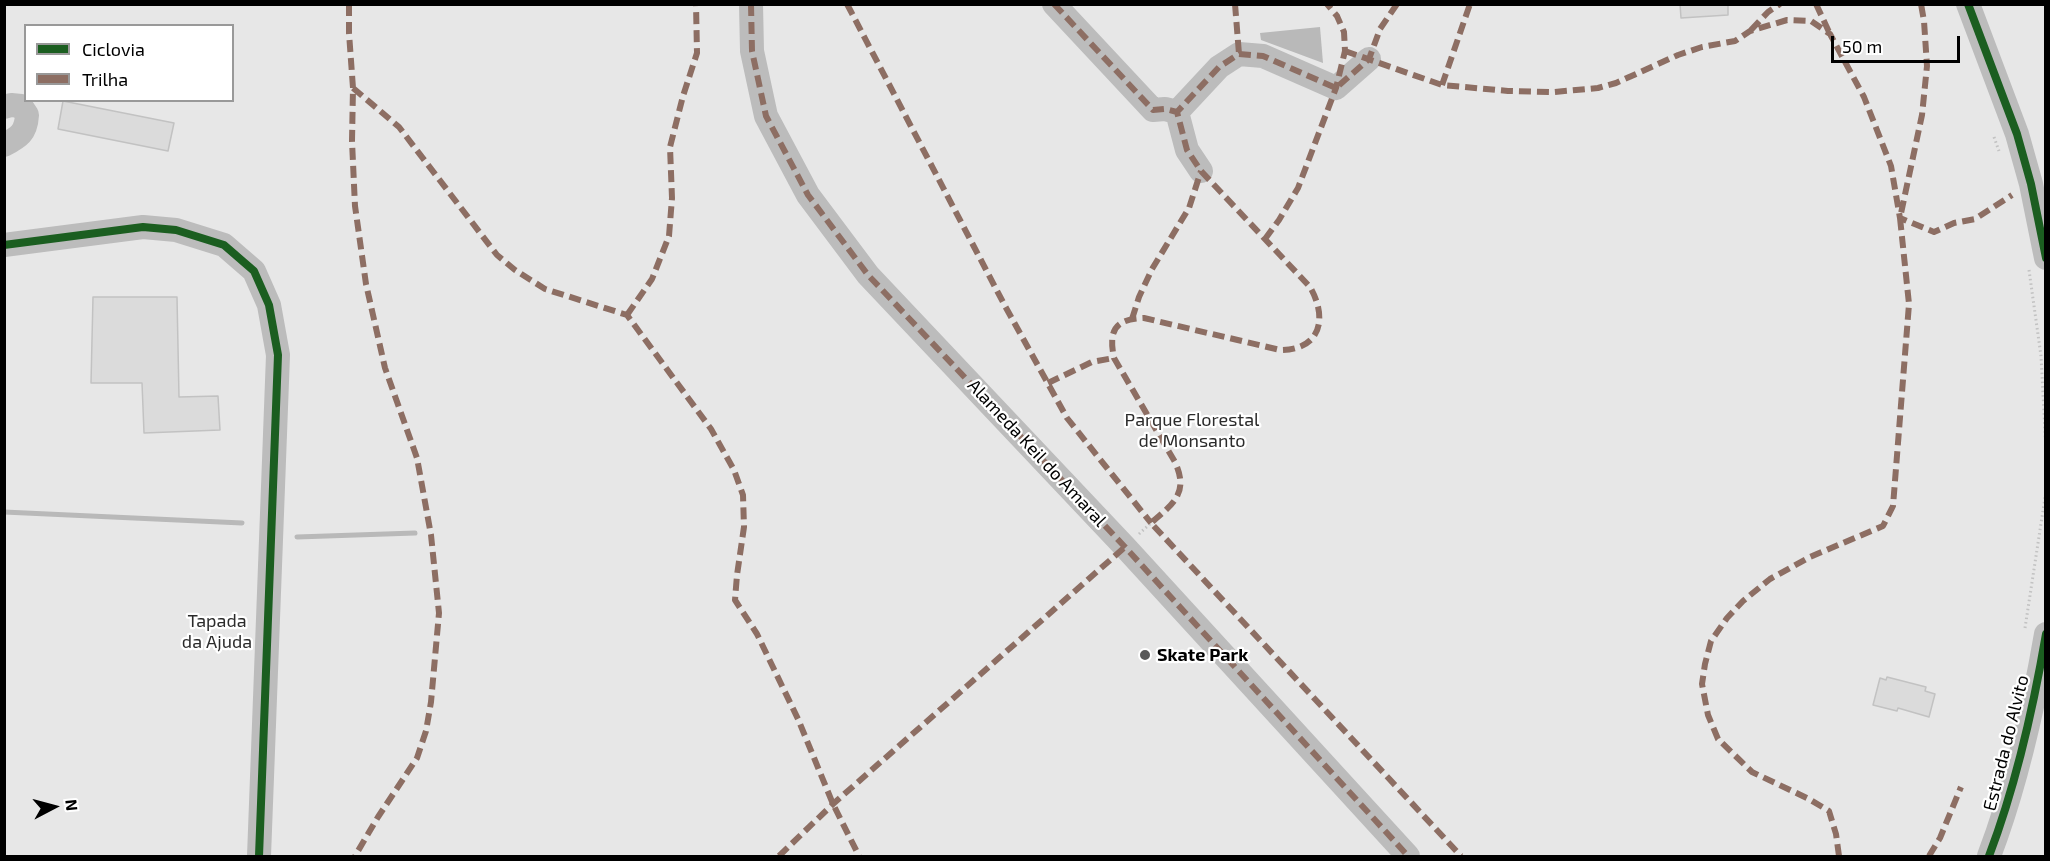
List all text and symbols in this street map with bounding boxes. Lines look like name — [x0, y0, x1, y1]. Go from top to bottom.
legend — [24, 24, 234, 102]
scale bar — [1834, 24, 1963, 62]
text: 50 m — [1842, 35, 1882, 57]
text: Ciclovia — [82, 38, 145, 60]
text: Trilha — [82, 68, 128, 90]
street label: Alameda Keil do Amaral — [963, 375, 1111, 531]
park label: Parque Florestal de Monsanto — [1125, 409, 1259, 452]
park label: Tapada da Ajuda — [182, 610, 252, 652]
place label: Skate Park — [1157, 644, 1248, 666]
marker: Skate Park — [1138, 648, 1152, 662]
street label: Estrada do Alvito — [1979, 673, 2033, 813]
north arrow — [24, 777, 84, 837]
text: N — [62, 798, 82, 812]

